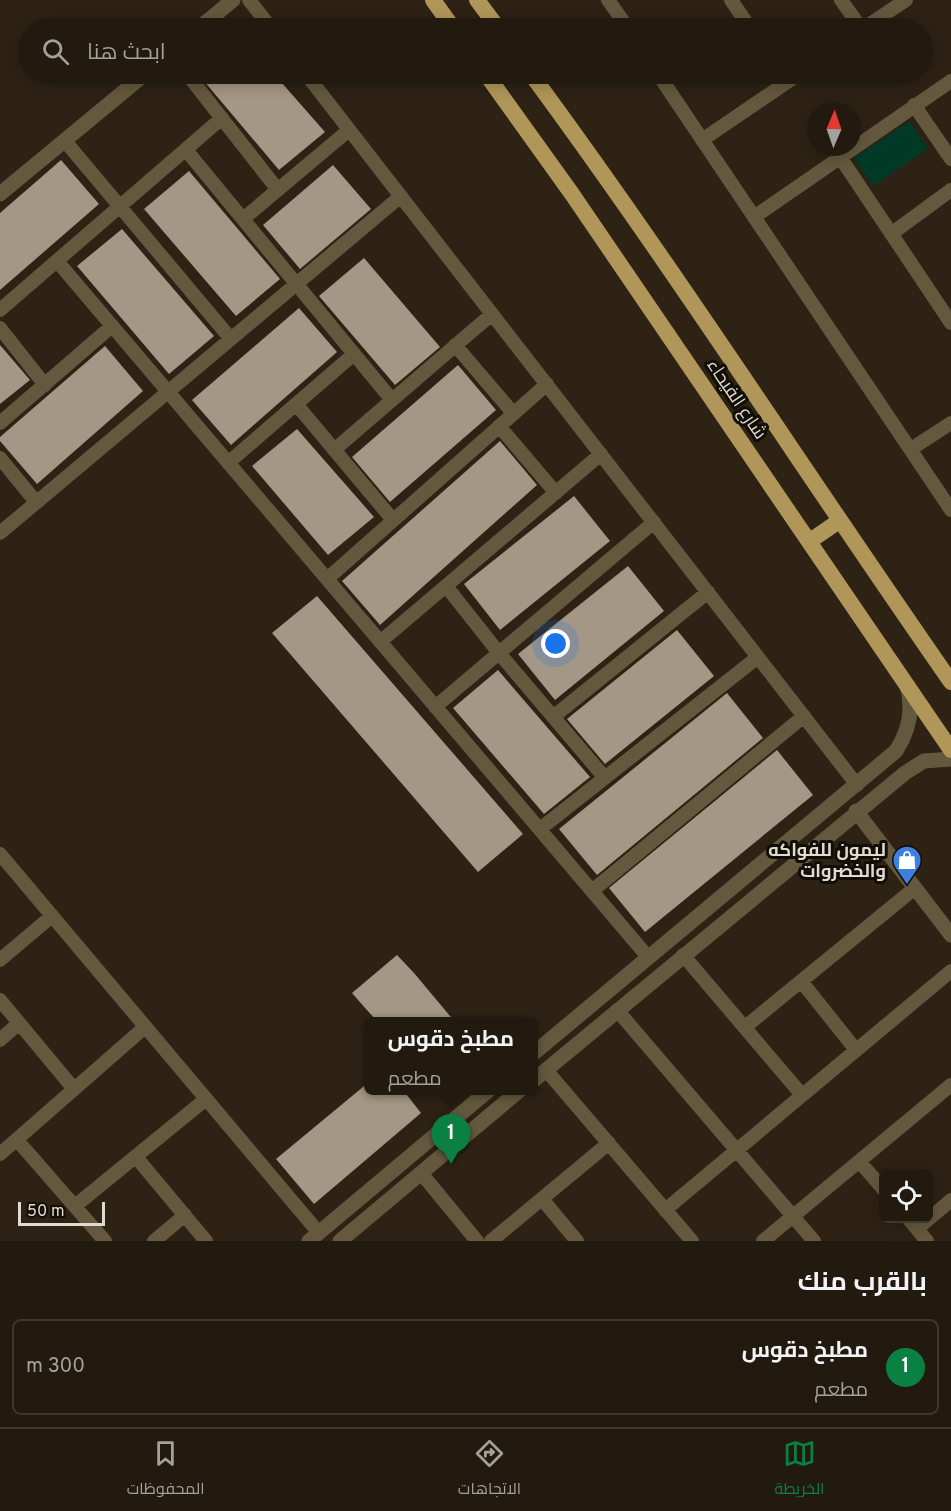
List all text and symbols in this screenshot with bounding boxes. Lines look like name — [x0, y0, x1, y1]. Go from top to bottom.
search box — [18, 18, 933, 84]
icon: search — [39, 35, 72, 68]
text: ابحث هنا — [87, 40, 166, 67]
north arrow — [807, 102, 861, 156]
street label: شارع الفيحاء — [701, 355, 771, 444]
your location — [541, 629, 570, 658]
place label: ليمون للفواكه والخضروات — [768, 840, 886, 884]
shop icon: ليمون للفواكه والخضروات — [891, 844, 923, 886]
popup — [364, 1017, 538, 1095]
text: مطبخ دقوس — [388, 1027, 514, 1054]
text: مطعم — [388, 1067, 442, 1093]
pin: 1 — [432, 1114, 470, 1164]
map controls — [879, 1169, 933, 1223]
button: locate — [879, 1169, 933, 1223]
scale bar — [18, 1199, 105, 1226]
text: 50 m — [27, 1202, 65, 1222]
text: بالقرب منك — [798, 1267, 927, 1300]
text: مطبخ دقوس — [742, 1338, 868, 1365]
text: 300 m — [26, 1354, 85, 1380]
text: 1 — [902, 1354, 910, 1380]
text: مطعم — [814, 1378, 868, 1404]
tab: المحفوظات — [127, 1437, 205, 1503]
tab: الاتجاهات — [458, 1437, 521, 1503]
tab: الخريطة — [774, 1437, 824, 1503]

